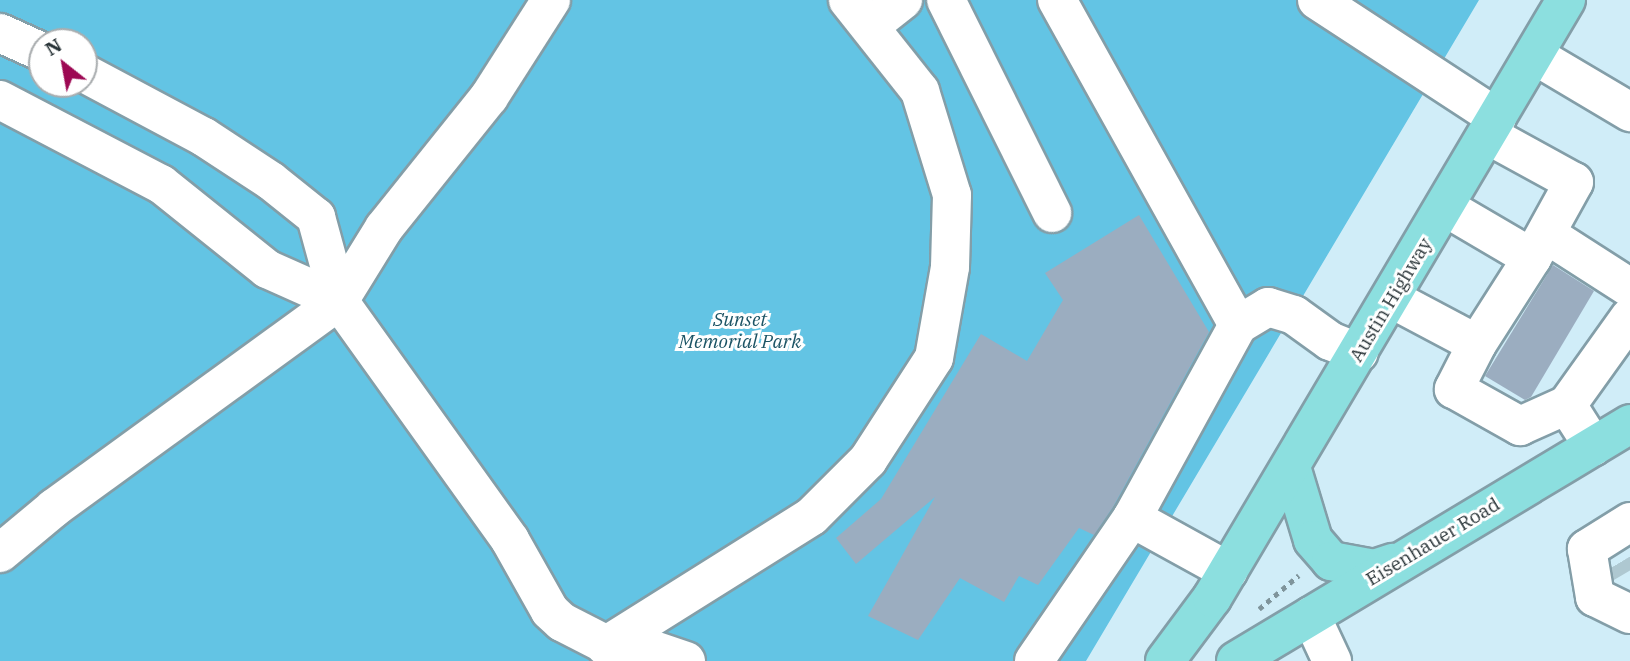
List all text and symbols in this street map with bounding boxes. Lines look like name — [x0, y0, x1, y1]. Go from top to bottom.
north arrow — [28, 28, 98, 98]
text: N — [41, 33, 66, 61]
street label: Austin Highway — [1345, 234, 1437, 366]
park label: Sunset Memorial Park — [679, 309, 801, 353]
street label: Eisenhauer Road — [1362, 493, 1504, 591]

